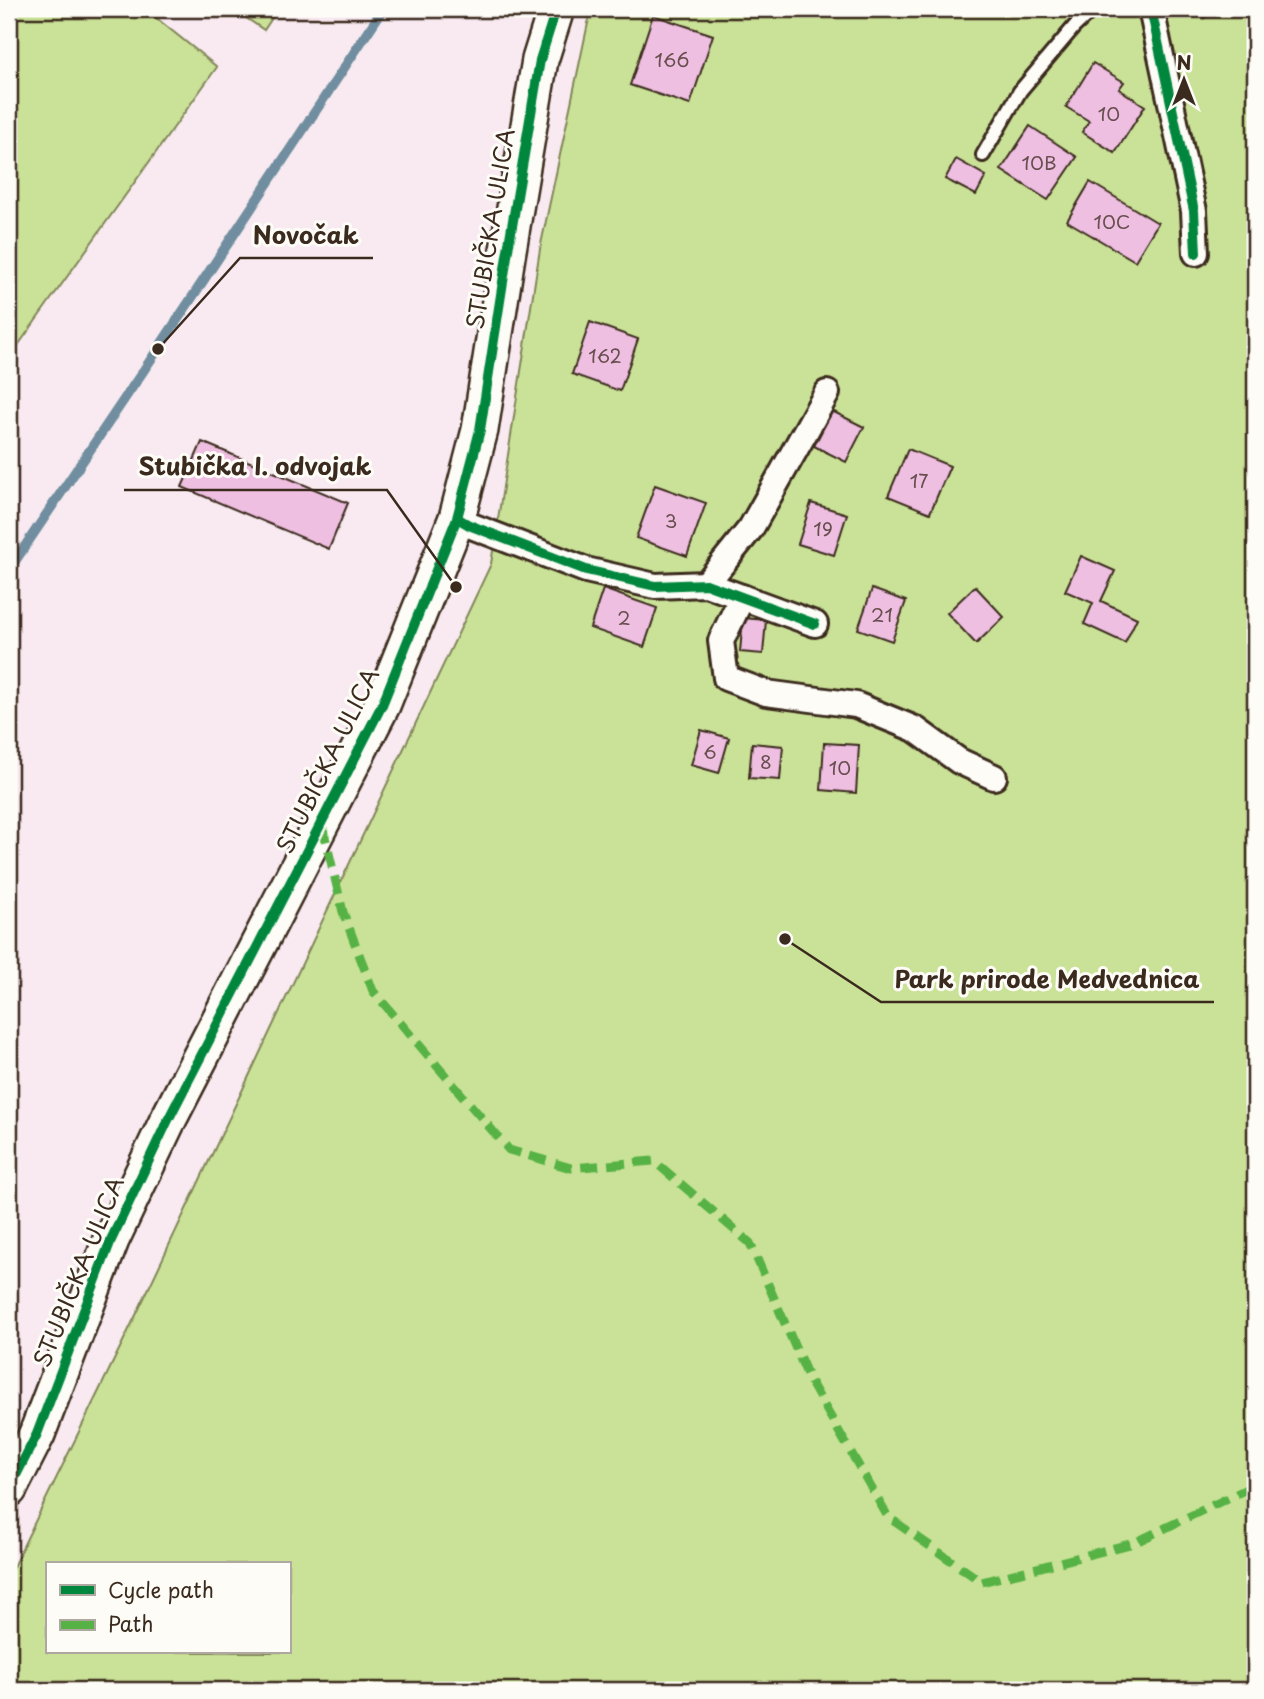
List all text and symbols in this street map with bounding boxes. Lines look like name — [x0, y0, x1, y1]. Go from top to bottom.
house number: 166 — [655, 45, 689, 73]
north arrow — [1148, 46, 1218, 116]
text: N — [1176, 48, 1192, 76]
house number: 10 — [1098, 99, 1120, 127]
street label: STUBIČKA ULICA — [456, 126, 523, 332]
house number: 10B — [1022, 148, 1056, 176]
house number: 10C — [1093, 207, 1131, 235]
callout: Novočak — [240, 213, 373, 258]
text: Novočak — [253, 216, 359, 252]
house number: 162 — [588, 341, 622, 369]
callout: Stubička I. odvojak — [124, 445, 387, 490]
text: Stubička I. odvojak — [138, 447, 372, 483]
house number: 17 — [910, 466, 928, 494]
house number: 3 — [665, 506, 677, 534]
house number: 19 — [813, 514, 833, 542]
house number: 21 — [871, 600, 893, 628]
house number: 2 — [617, 603, 631, 631]
street label: STUBIČKA ULICA — [266, 662, 387, 859]
house number: 6 — [703, 737, 717, 765]
house number: 8 — [760, 747, 772, 775]
house number: 10 — [829, 753, 851, 781]
callout: Park prirode Medvednica — [881, 957, 1214, 1002]
text: Park prirode Medvednica — [895, 960, 1200, 996]
street label: STUBIČKA ULICA — [23, 1171, 132, 1372]
legend — [46, 1562, 290, 1654]
text: Cycle path — [108, 1573, 214, 1605]
text: Path — [108, 1607, 153, 1639]

